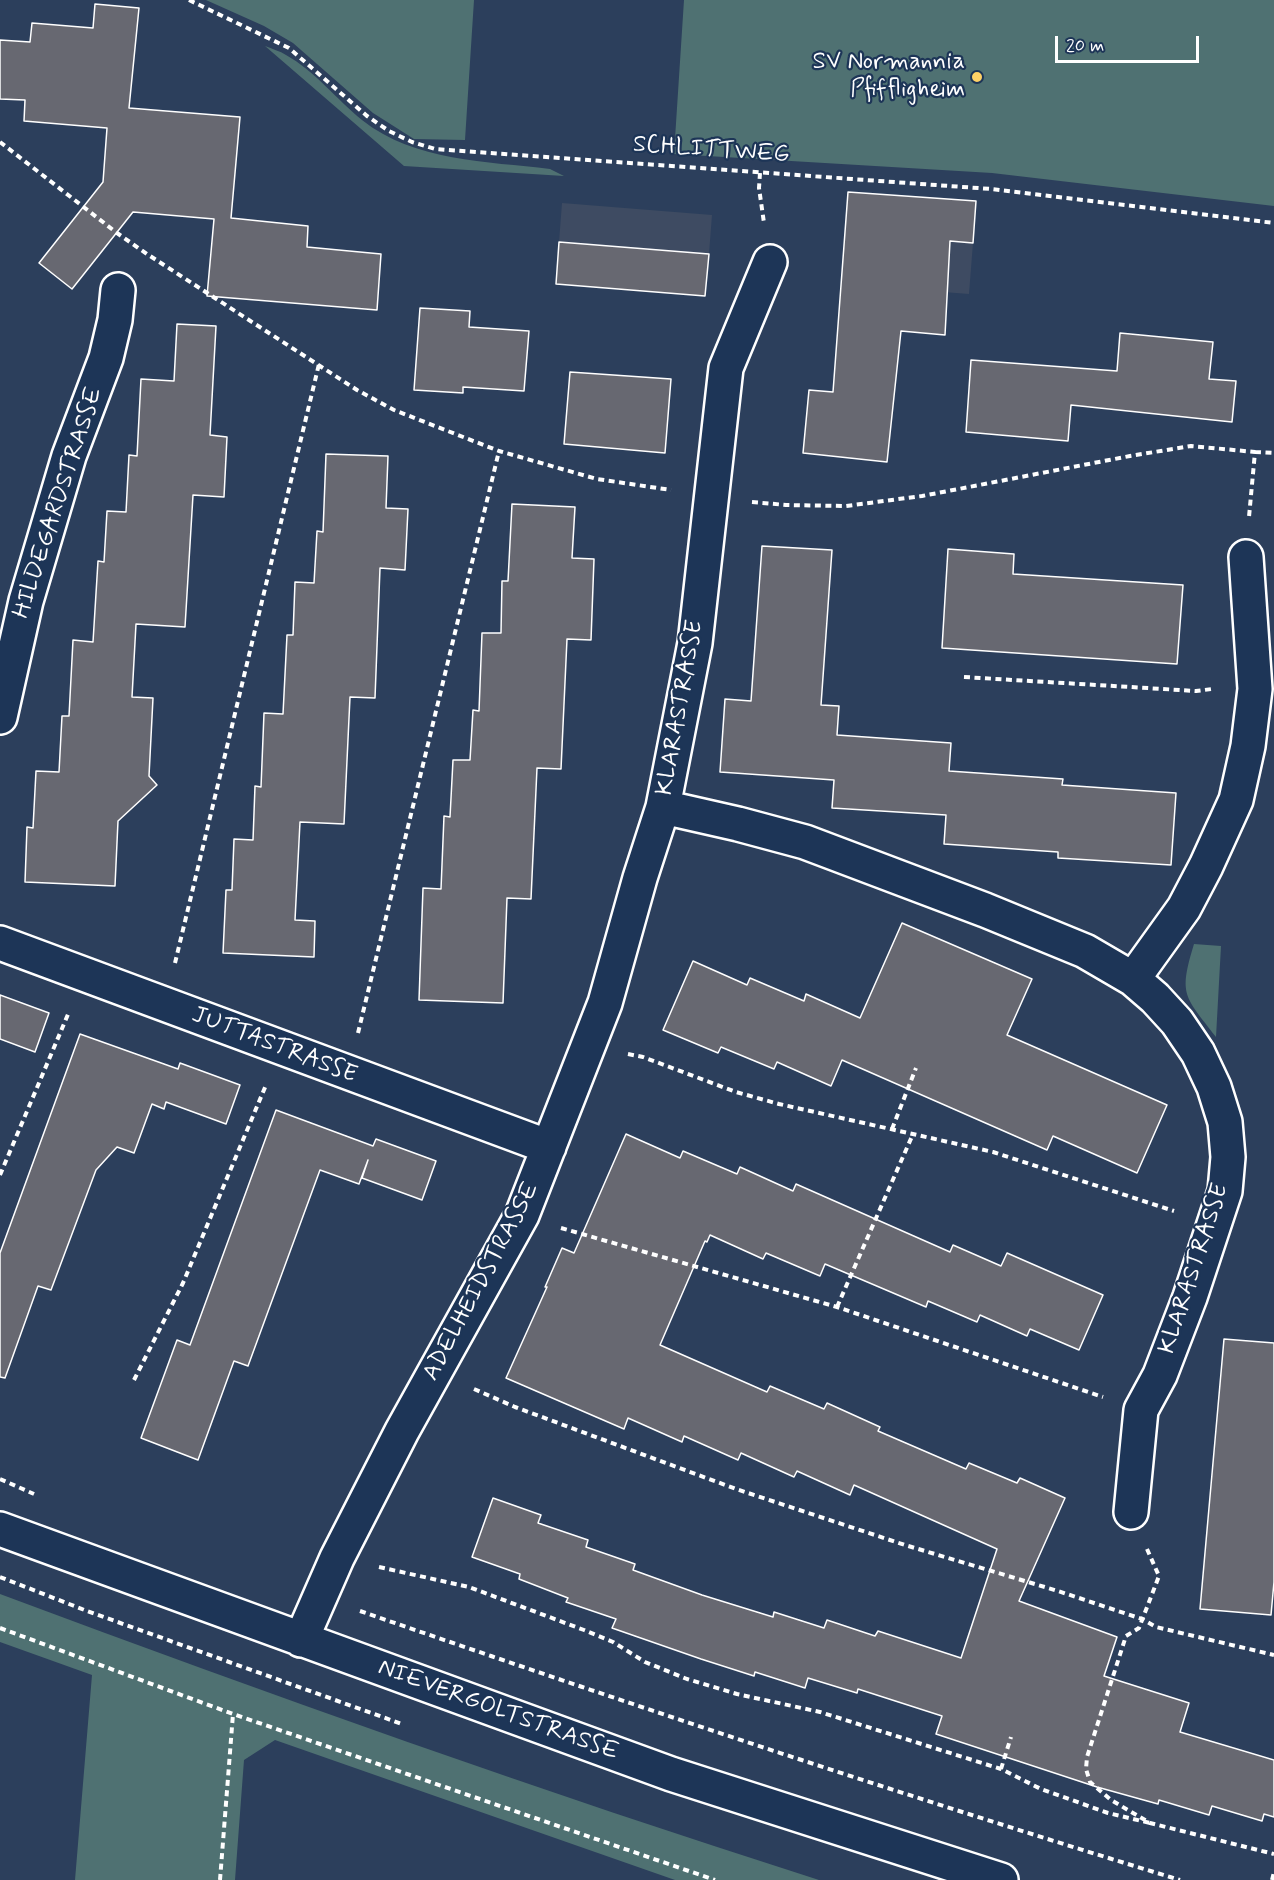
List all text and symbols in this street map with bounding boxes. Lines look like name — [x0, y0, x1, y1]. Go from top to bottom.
scale bar — [1058, 24, 1202, 62]
text: 20 m — [1066, 34, 1104, 58]
place label: SV Normannia Pfiffligheim — [812, 49, 965, 105]
marker: SV Normannia Pfiffligheim — [970, 70, 984, 84]
street label: SCHLITTWEG — [632, 131, 790, 171]
street label: HILDEGARDSTRASSE — [8, 384, 110, 622]
street label: KLARASTRASSE — [651, 618, 711, 798]
street label: JUTTASTRASSE — [187, 1001, 361, 1091]
street label: ADELHEIDSTRASSE — [418, 1178, 546, 1386]
street label: KLARASTRASSE — [1154, 1180, 1236, 1358]
street label: NIEVERGOLTSTRASSE — [374, 1654, 622, 1768]

